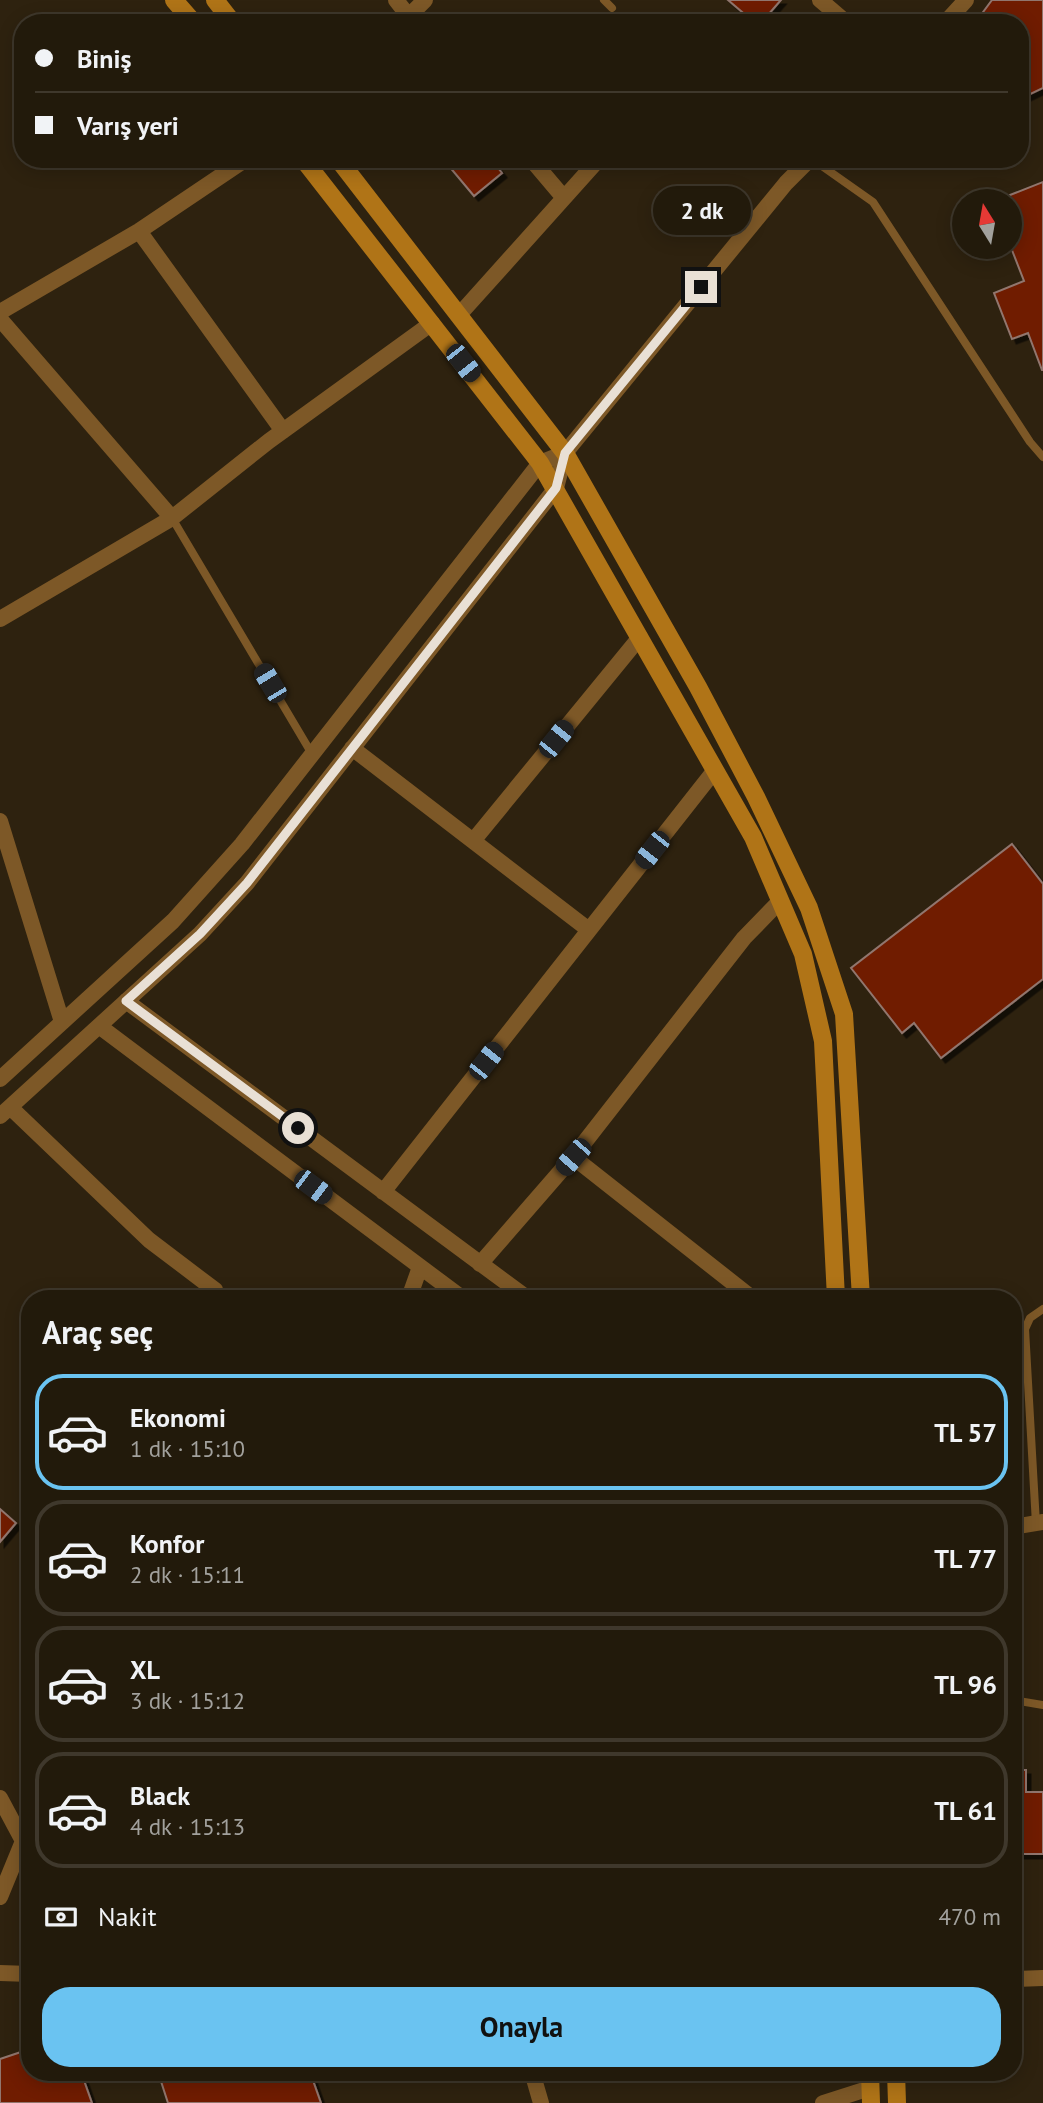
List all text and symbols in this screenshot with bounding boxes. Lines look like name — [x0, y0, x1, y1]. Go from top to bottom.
text: Biniş — [77, 42, 132, 75]
text: Varış yeri — [77, 109, 179, 142]
callout: 2 dk — [652, 186, 750, 234]
north arrow — [952, 189, 1022, 259]
map controls — [952, 189, 1022, 259]
text: 2 dk — [681, 196, 723, 225]
route end — [685, 271, 717, 303]
car — [442, 340, 485, 386]
car — [251, 660, 290, 706]
car — [535, 716, 578, 762]
car — [631, 827, 674, 873]
car — [465, 1038, 508, 1084]
route start — [282, 1112, 314, 1144]
car — [552, 1134, 595, 1180]
car — [290, 1166, 337, 1208]
text: Araç seç — [42, 1311, 153, 1353]
icon: car — [46, 1401, 109, 1464]
text: Ekonomi — [130, 1401, 226, 1434]
text: TL 57 — [934, 1416, 997, 1449]
text: 1 dk · 15:10 — [130, 1434, 245, 1463]
icon: car — [46, 1527, 109, 1590]
text: Konfor — [130, 1527, 204, 1560]
text: TL 77 — [934, 1542, 997, 1575]
text: 2 dk · 15:11 — [130, 1560, 245, 1589]
icon: car — [46, 1653, 109, 1716]
text: XL — [130, 1653, 160, 1686]
text: TL 96 — [934, 1668, 997, 1701]
text: 3 dk · 15:12 — [130, 1686, 245, 1715]
icon: car — [46, 1779, 109, 1842]
text: Black — [130, 1779, 190, 1812]
text: TL 61 — [934, 1794, 997, 1827]
text: 4 dk · 15:13 — [130, 1812, 245, 1841]
icon: cash — [42, 1898, 80, 1936]
text: Nakit — [98, 1900, 157, 1933]
text: 470 m — [939, 1902, 1001, 1931]
button: Onayla — [42, 1987, 1001, 2067]

